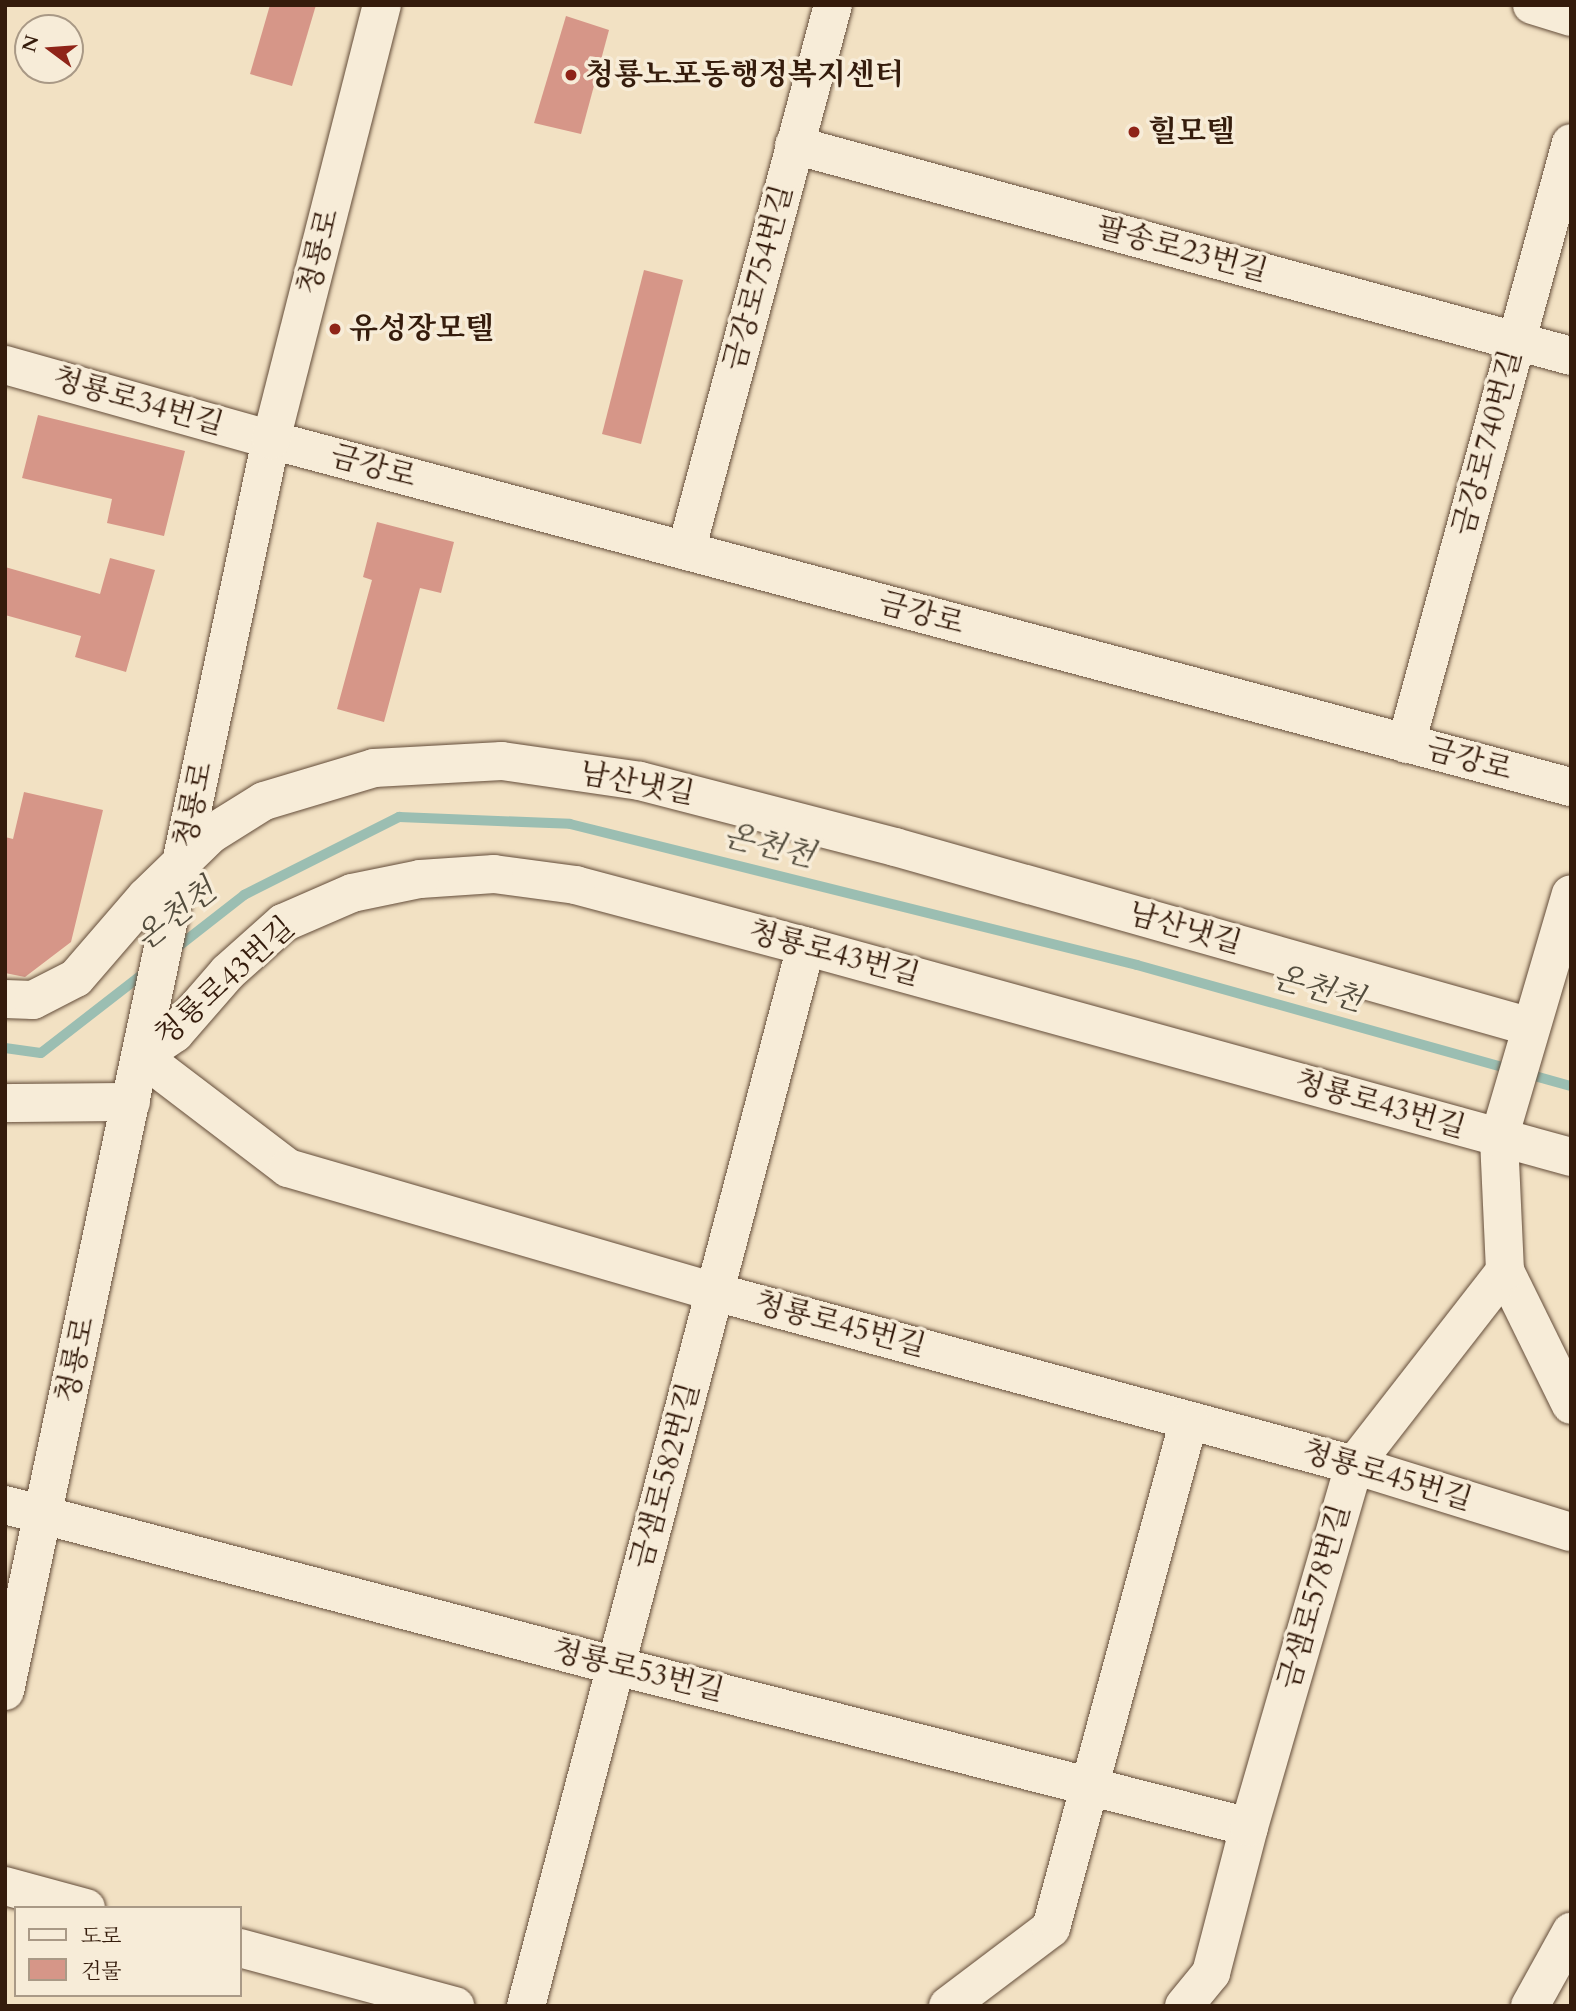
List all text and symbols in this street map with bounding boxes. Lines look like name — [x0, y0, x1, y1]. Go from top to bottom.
north arrow — [14, 14, 84, 84]
text: N — [16, 32, 46, 55]
place label: 청룡노포동행정복지센터 — [585, 57, 904, 93]
marker: 청룡노포동행정복지센터 — [563, 67, 579, 83]
place label: 힐모텔 — [1148, 114, 1235, 150]
marker: 힐모텔 — [1126, 124, 1142, 140]
street label: 금강로754번길 — [717, 181, 801, 375]
street label: 청룡로 — [291, 205, 347, 299]
street label: 팔송로23번길 — [1093, 210, 1271, 290]
place label: 유성장모텔 — [349, 311, 494, 347]
marker: 유성장모텔 — [327, 321, 343, 337]
street label: 금강로740번길 — [1446, 346, 1530, 540]
street label: 청룡로34번길 — [49, 360, 227, 444]
street label: 금강로 — [326, 438, 420, 496]
street label: 금강로 — [874, 585, 968, 643]
street label: 금강로 — [1422, 731, 1516, 789]
street label: 남산냇길 — [577, 755, 697, 813]
street label: 청룡로 — [167, 759, 221, 851]
water label: 온천천 — [719, 816, 819, 876]
water label: 온천천 — [128, 871, 224, 959]
street label: 남산냇길 — [1124, 896, 1246, 962]
street label: 청룡로43번길 — [148, 910, 302, 1054]
street label: 청룡로43번길 — [745, 914, 923, 994]
water label: 온천천 — [1268, 958, 1368, 1020]
street label: 청룡로43번길 — [1291, 1063, 1469, 1147]
street label: 청룡로45번길 — [751, 1285, 929, 1365]
street label: 청룡로 — [49, 1314, 103, 1406]
street label: 금샘로582번길 — [624, 1379, 708, 1573]
street label: 청룡로45번길 — [1298, 1433, 1476, 1519]
street label: 금샘로578번길 — [1271, 1500, 1359, 1694]
street label: 청룡로53번길 — [548, 1632, 728, 1710]
legend — [14, 1906, 242, 1997]
text: 도로 — [81, 1922, 122, 1951]
text: 건물 — [81, 1957, 122, 1986]

